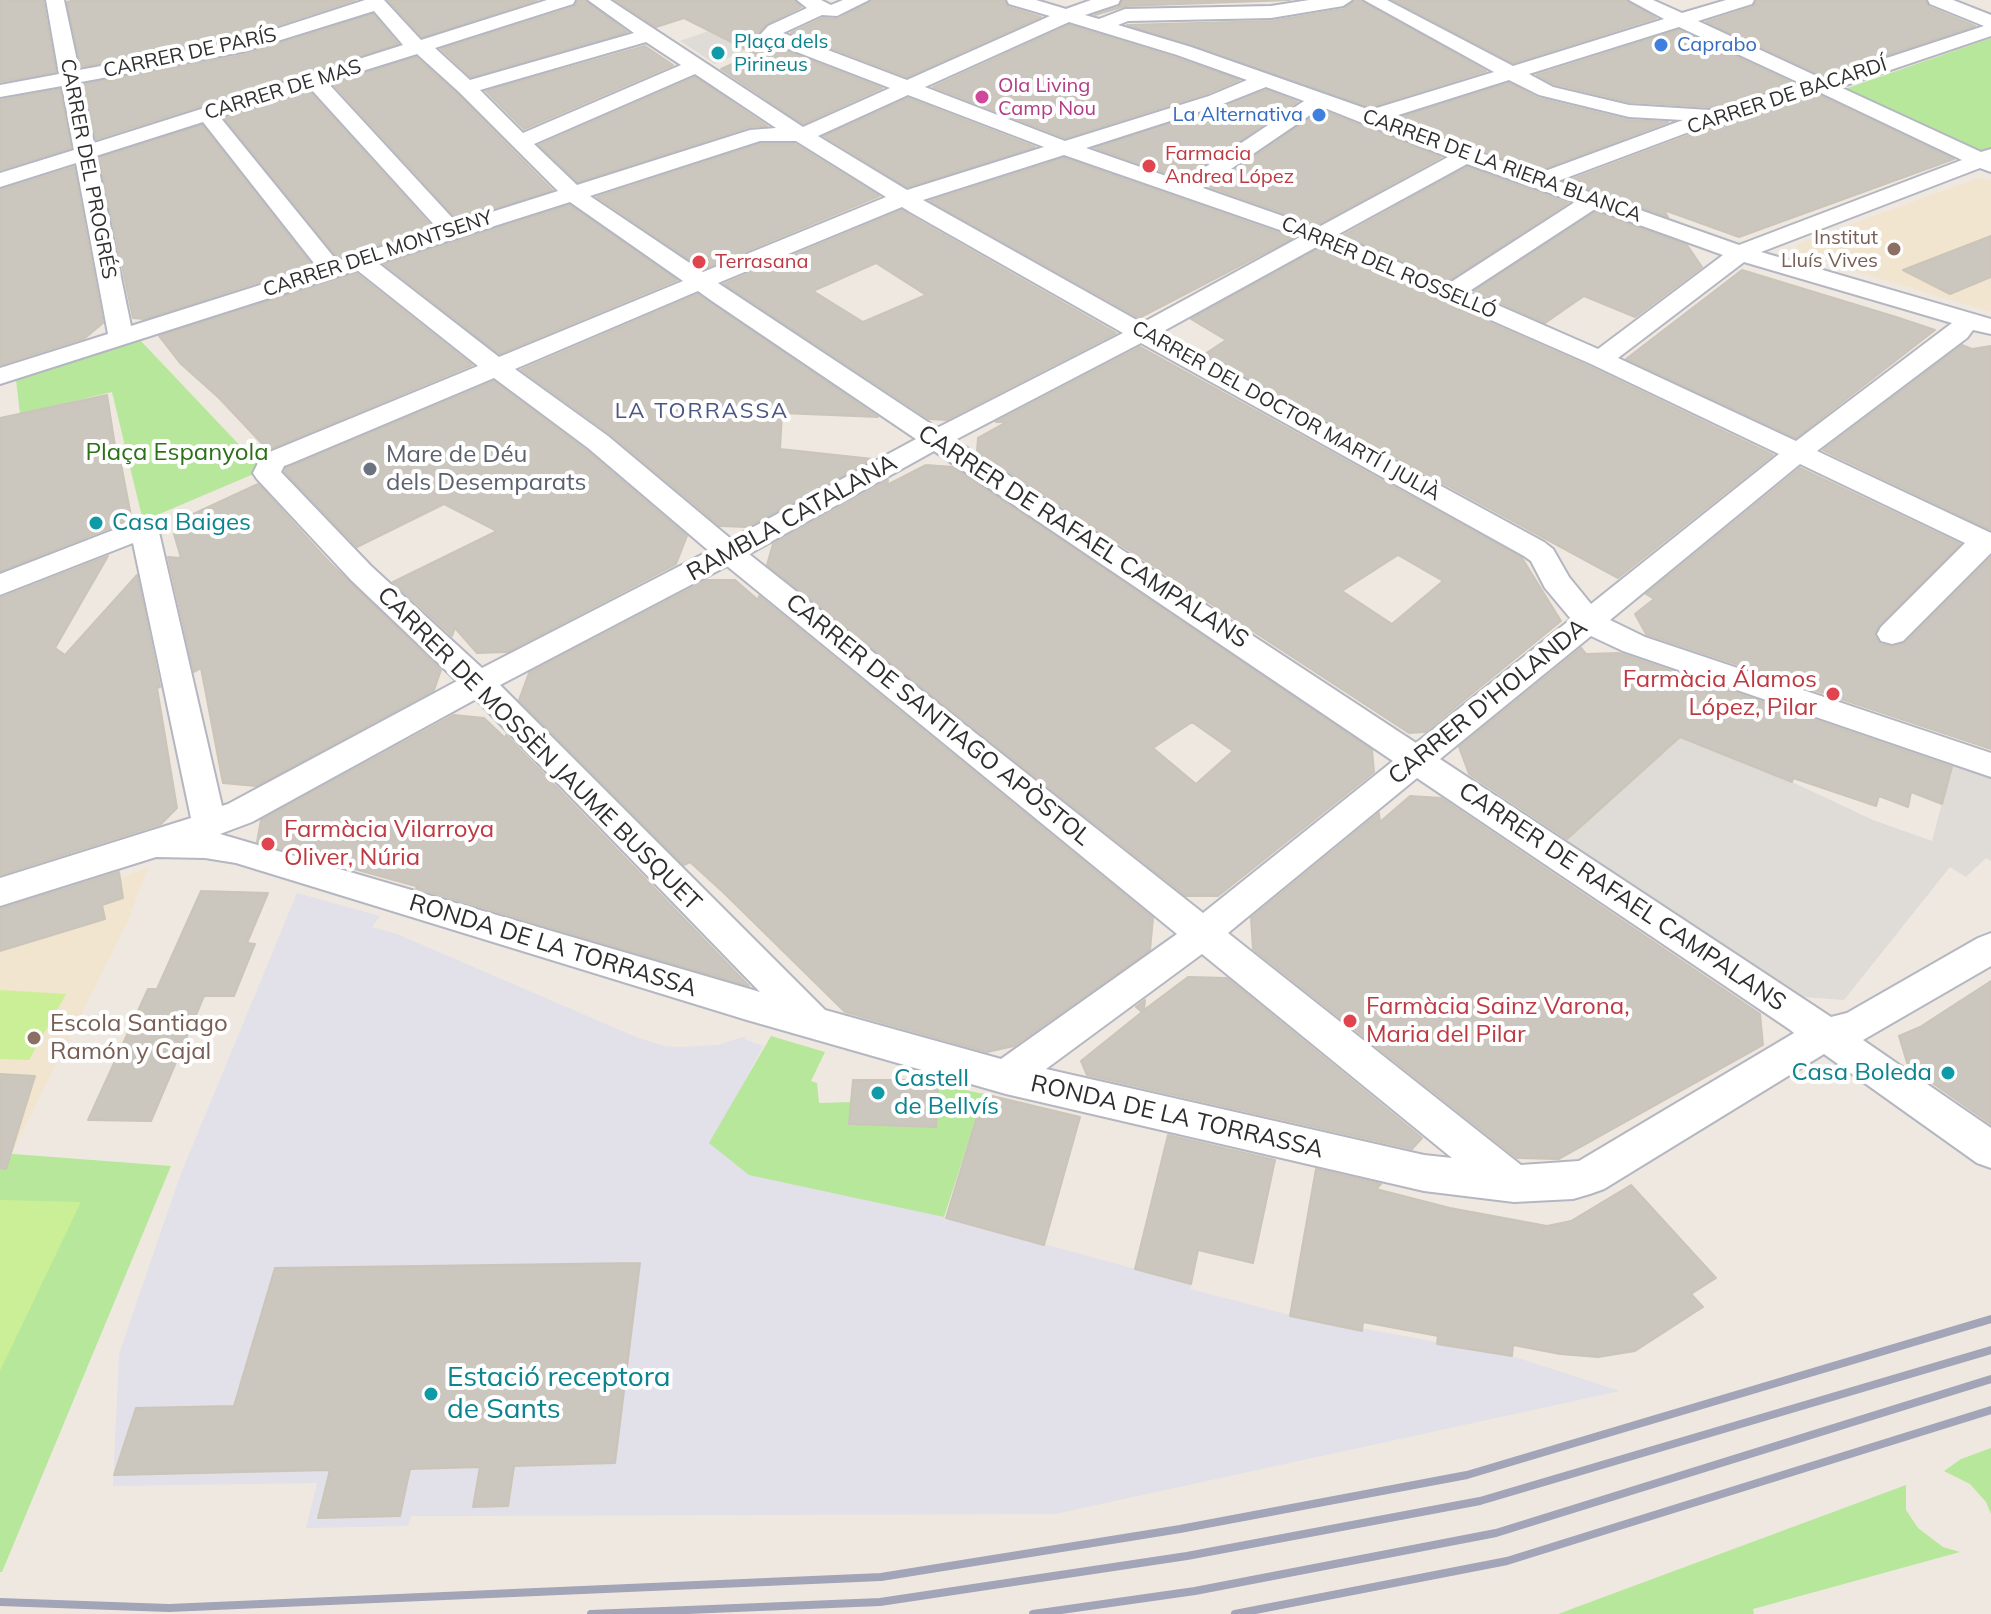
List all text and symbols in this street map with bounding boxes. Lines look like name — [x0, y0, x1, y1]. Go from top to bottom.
street label: CARRER DE PARÍS — [101, 23, 279, 83]
place label: Plaça dels Pirineus — [734, 30, 828, 77]
place label: Caprabo — [1677, 33, 1757, 57]
marker: Caprabo — [1652, 36, 1670, 54]
marker: Plaça dels Pirineus — [709, 44, 727, 62]
street label: CARRER DE BACARDÍ — [1684, 52, 1890, 140]
street label: CARRER DE MAS — [202, 55, 364, 125]
street label: CARRER DEL PROGRÉS — [55, 57, 121, 281]
place label: Ola Living Camp Nou — [998, 74, 1096, 121]
marker: Ola Living Camp Nou — [973, 88, 991, 106]
place label: La Alternativa — [1172, 103, 1303, 127]
street label: CARRER DE LA RIERA BLANCA — [1359, 104, 1645, 228]
marker: La Alternativa — [1310, 106, 1328, 124]
place label: Farmacia Andrea López — [1165, 142, 1294, 189]
marker: Farmacia Andrea López — [1140, 157, 1158, 175]
street label: CARRER DEL MONTSENY — [260, 206, 496, 302]
street label: CARRER DEL ROSSELLÓ — [1278, 212, 1500, 324]
place label: Institut Lluís Vives — [1781, 226, 1878, 273]
marker: Institut Lluís Vives — [1885, 240, 1903, 258]
place label: Terrasana — [715, 250, 808, 274]
marker: Terrasana — [690, 253, 708, 271]
street label: CARRER DEL DOCTOR MARTÍ I JULIÀ — [1128, 316, 1444, 506]
district label: LA TORRASSA — [615, 398, 789, 424]
street label: CARRER DE RAFAEL CAMPALANS — [912, 419, 1254, 655]
park label: Plaça Espanyola — [85, 439, 269, 467]
place label: Mare de Déu dels Desemparats — [386, 441, 586, 497]
street label: RAMBLA CATALANA — [682, 448, 902, 588]
marker: Mare de Déu dels Desemparats — [361, 460, 379, 478]
place label: Casa Baiges — [112, 509, 251, 537]
marker: Casa Baiges — [87, 514, 105, 532]
street label: CARRER DE MOSSÈN JAUME BUSQUET — [371, 581, 707, 917]
street label: CARRER DE SANTIAGO APÒSTOL — [780, 588, 1096, 852]
street label: CARRER D'HOLANDA — [1383, 613, 1593, 791]
place label: Farmàcia Álamos López, Pilar — [1623, 666, 1817, 722]
marker: Farmàcia Álamos López, Pilar — [1824, 685, 1842, 703]
street label: CARRER DE RAFAEL CAMPALANS — [1453, 777, 1791, 1017]
place label: Farmàcia Vilarroya Oliver, Núria — [284, 816, 494, 872]
marker: Farmàcia Vilarroya Oliver, Núria — [259, 835, 277, 853]
street label: RONDA DE LA TORRASSA — [406, 888, 700, 1004]
place label: Farmàcia Sainz Varona, Maria del Pilar — [1366, 993, 1630, 1049]
place label: Escola Santiago Ramón y Cajal — [50, 1010, 228, 1066]
marker: Farmàcia Sainz Varona, Maria del Pilar — [1341, 1012, 1359, 1030]
marker: Escola Santiago Ramón y Cajal — [25, 1029, 43, 1047]
place label: Casa Boleda — [1791, 1059, 1932, 1087]
marker: Casa Boleda — [1939, 1064, 1957, 1082]
place label: Castell de Bellvís — [894, 1065, 999, 1121]
street label: RONDA DE LA TORRASSA — [1028, 1069, 1326, 1165]
marker: Castell de Bellvís — [869, 1084, 887, 1102]
place label: Estació receptora de Sants — [447, 1361, 671, 1427]
marker: Estació receptora de Sants — [422, 1385, 440, 1403]

